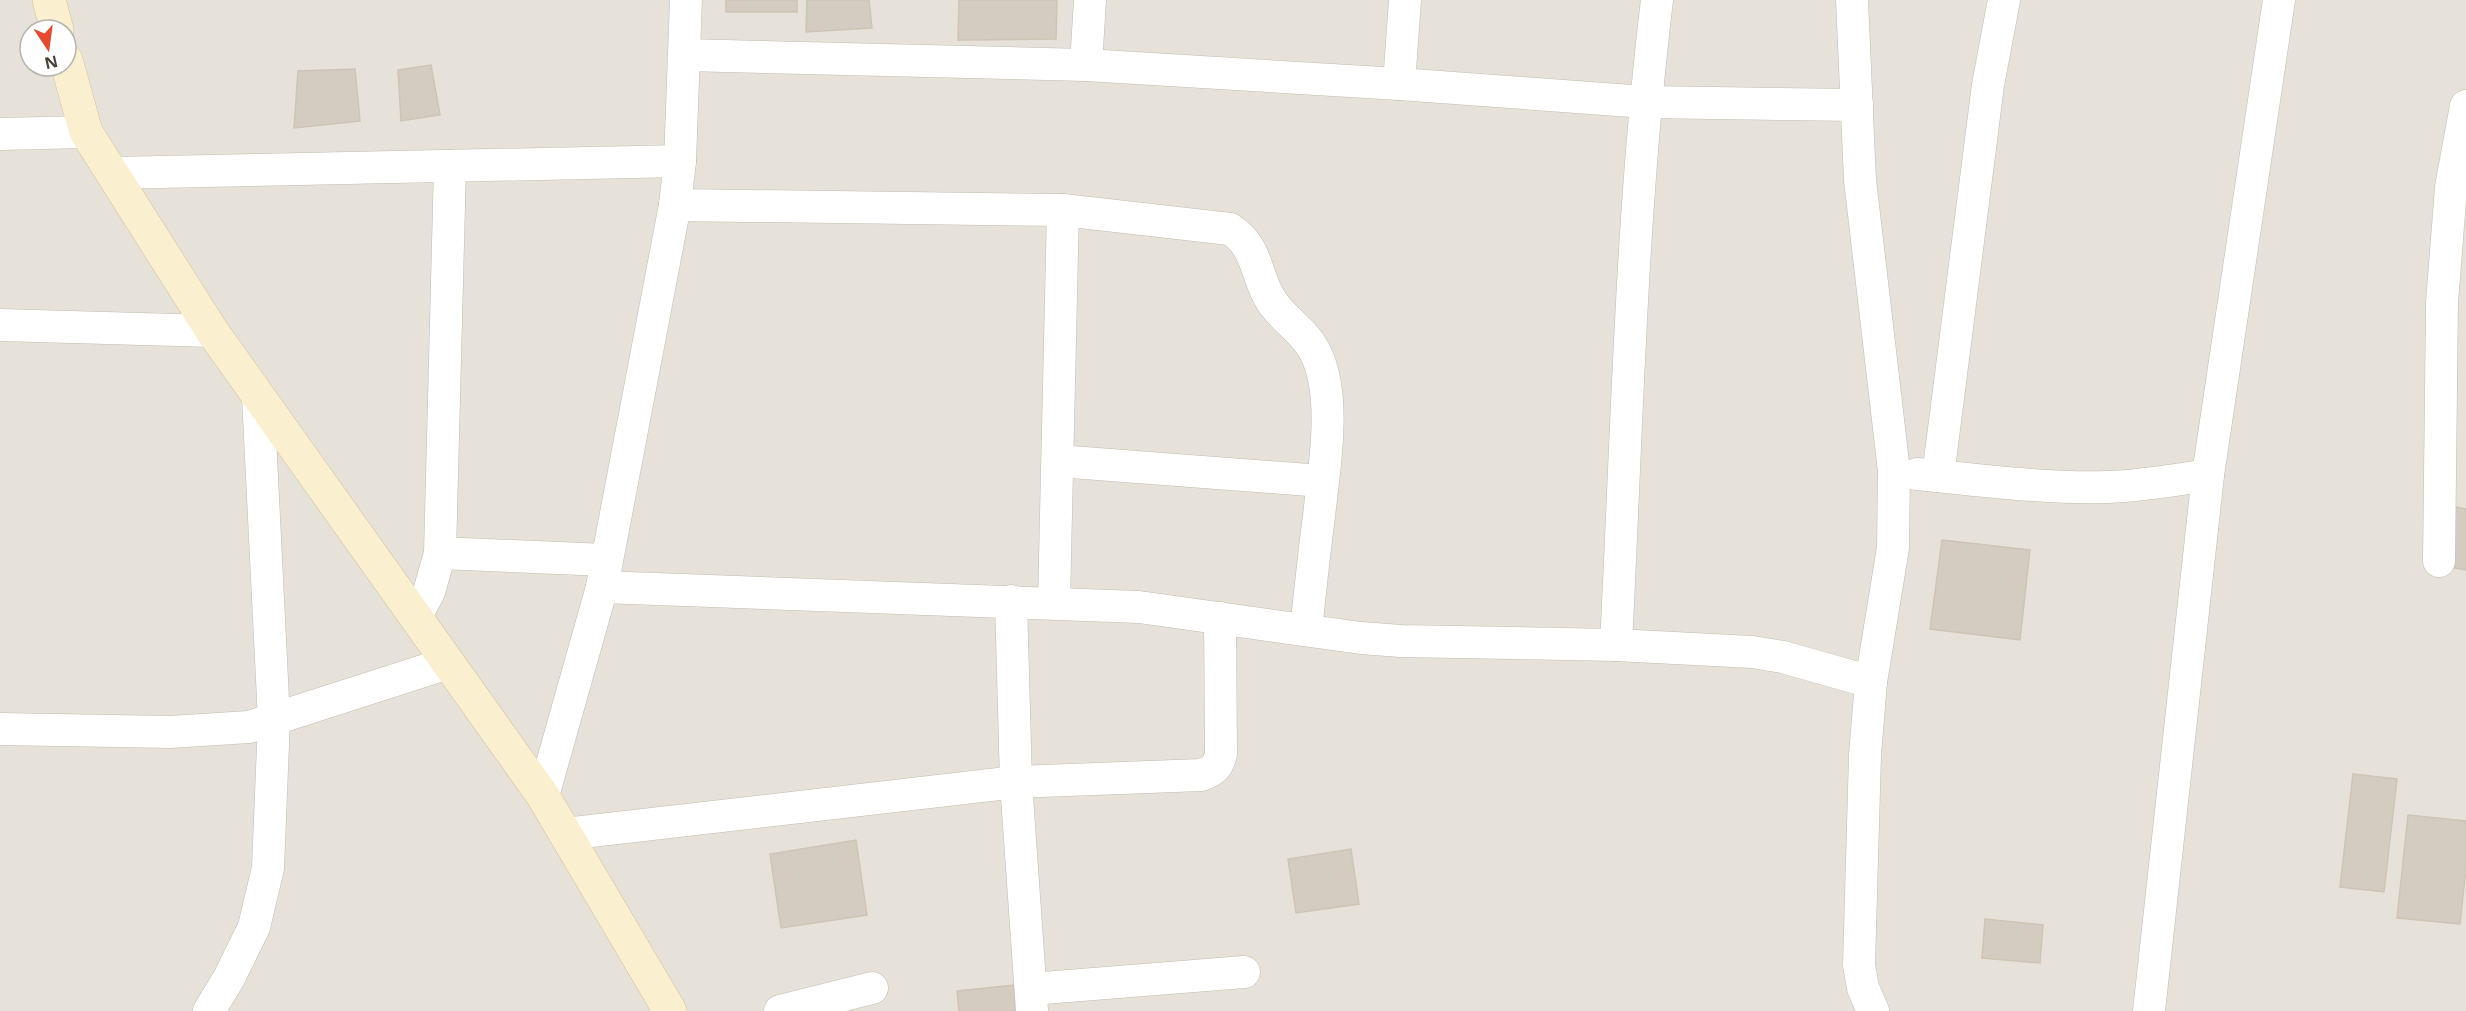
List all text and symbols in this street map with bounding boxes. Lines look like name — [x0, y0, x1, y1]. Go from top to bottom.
north arrow — [18, 18, 78, 78]
text: N — [43, 50, 60, 75]

